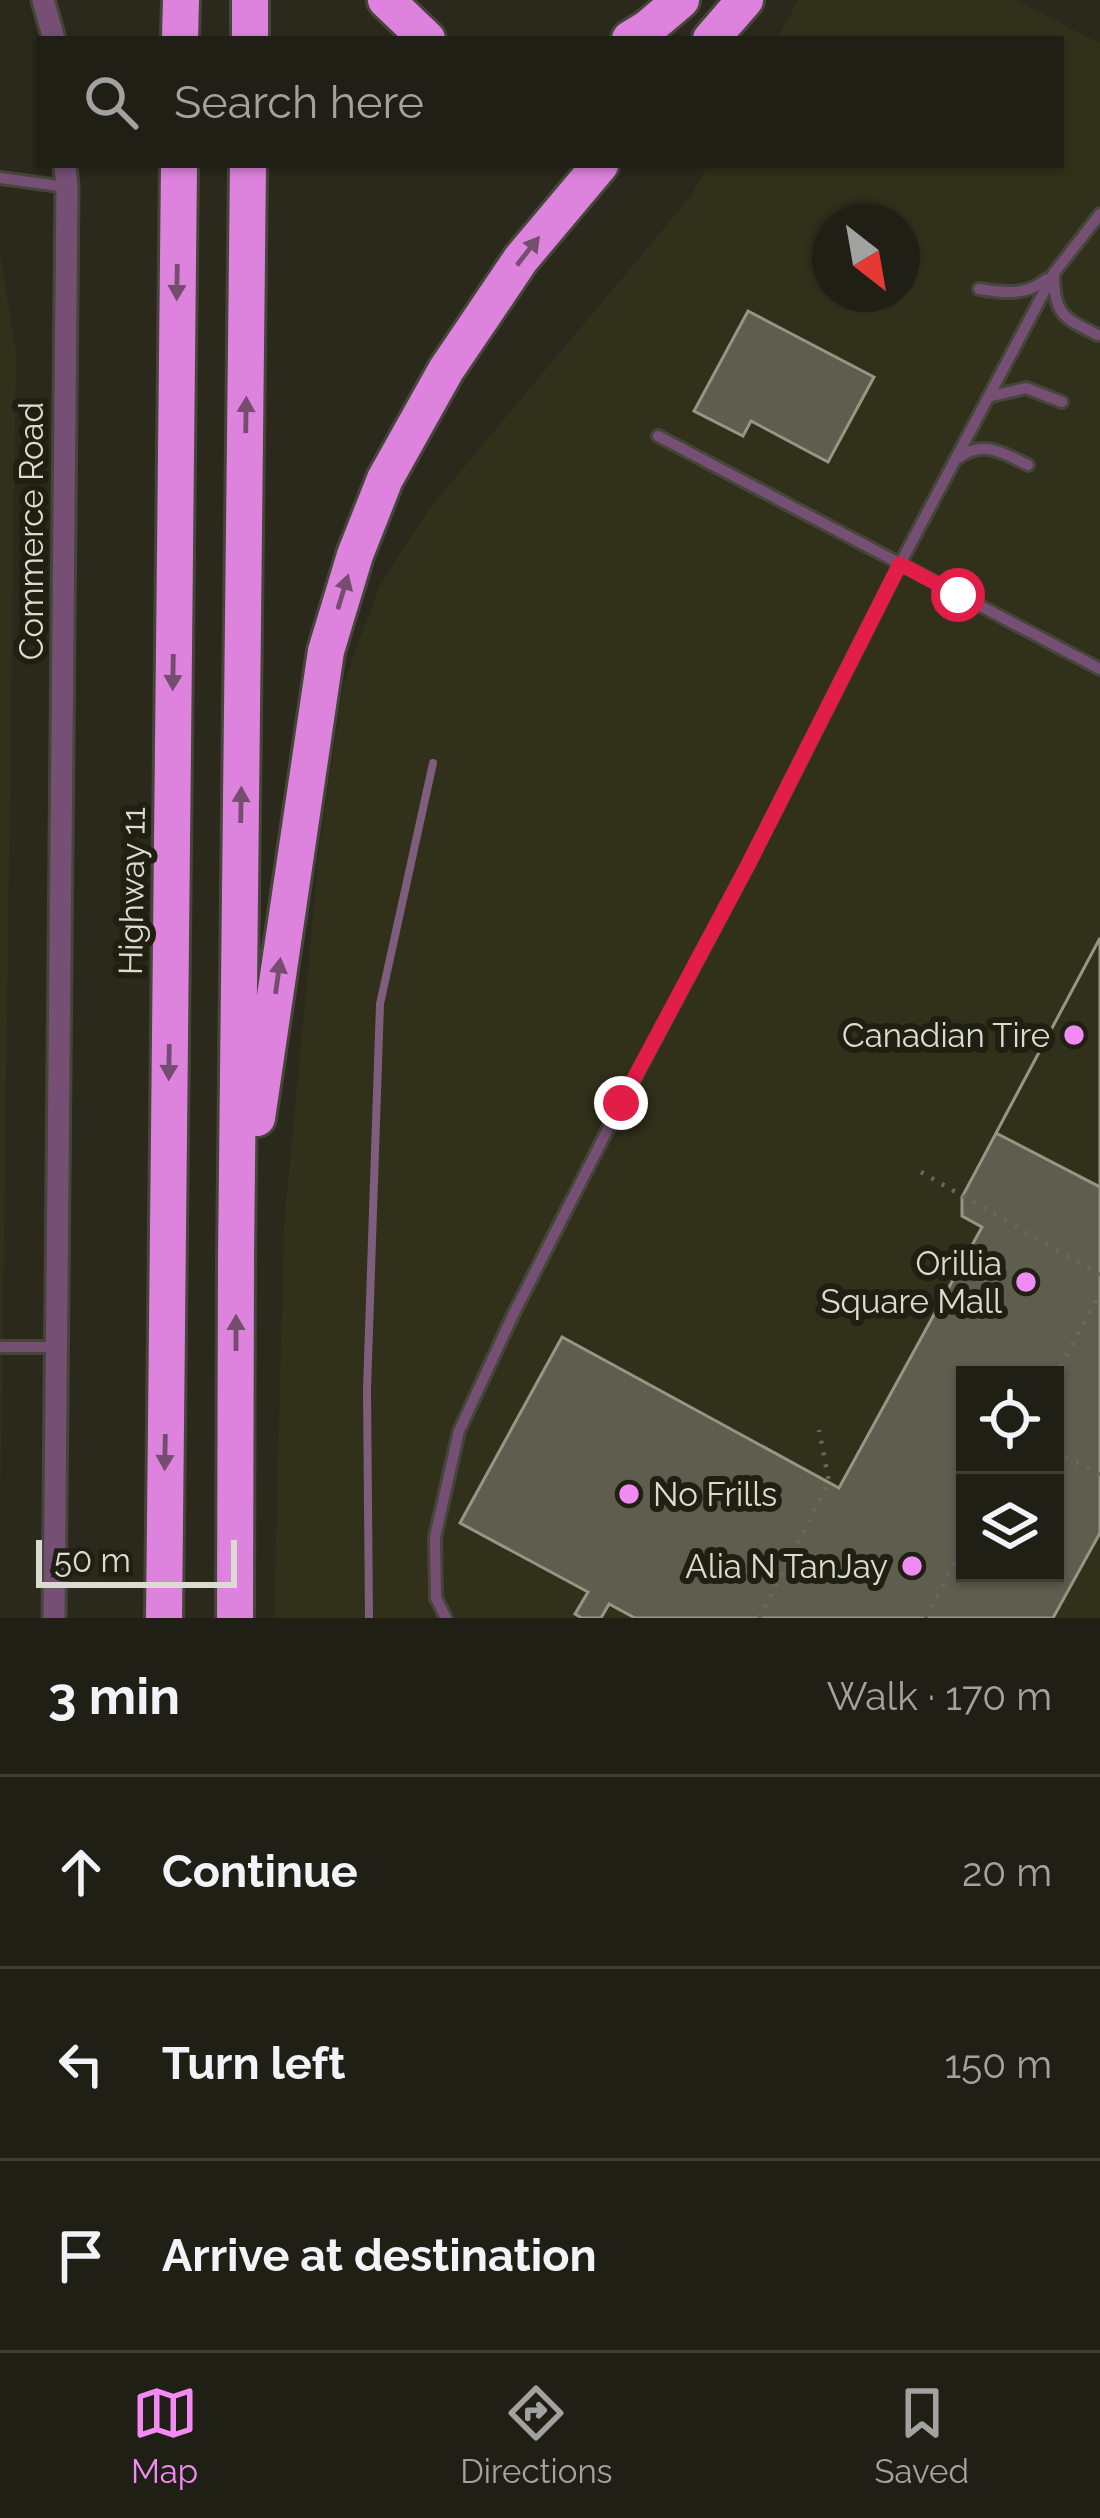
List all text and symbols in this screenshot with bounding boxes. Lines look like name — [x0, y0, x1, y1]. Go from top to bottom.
search box — [36, 36, 1064, 168]
icon: search — [78, 69, 144, 135]
text: Search here — [174, 76, 424, 129]
north arrow — [812, 204, 920, 312]
one-way arrow — [515, 236, 540, 267]
one-way arrow — [168, 264, 187, 302]
one-way arrow — [236, 395, 255, 433]
street label: Commerce Road — [12, 402, 51, 660]
route start — [931, 568, 985, 622]
one-way arrow — [335, 573, 353, 610]
one-way arrow — [164, 654, 183, 692]
one-way arrow — [231, 785, 251, 823]
street label: Highway 11 — [111, 807, 153, 975]
one-way arrow — [269, 957, 288, 994]
place label: Canadian Tire — [842, 1016, 1050, 1055]
marker: Canadian Tire — [1061, 1022, 1087, 1048]
one-way arrow — [159, 1044, 179, 1082]
route end — [594, 1076, 648, 1130]
place label: Orillia Square Mall — [820, 1244, 1003, 1321]
marker: Orillia Square Mall — [1013, 1269, 1039, 1295]
one-way arrow — [226, 1313, 246, 1351]
map controls — [956, 1366, 1064, 1582]
button: locate — [956, 1366, 1064, 1474]
one-way arrow — [155, 1434, 175, 1472]
button: layers — [956, 1474, 1064, 1582]
place label: No Frills — [653, 1475, 777, 1514]
marker: No Frills — [616, 1481, 642, 1507]
scale bar — [36, 1534, 237, 1587]
text: 50 m — [54, 1541, 131, 1580]
place label: Alia N TanJay — [685, 1547, 888, 1586]
marker: Alia N TanJay — [899, 1553, 925, 1579]
text: 3 min — [48, 1666, 180, 1726]
text: Walk · 170 m — [827, 1673, 1052, 1719]
icon: ahead — [48, 1839, 114, 1905]
text: Continue — [162, 1845, 358, 1898]
text: 20 m — [962, 1849, 1052, 1895]
icon: left — [48, 2031, 114, 2097]
text: Turn left — [162, 2037, 345, 2090]
text: 150 m — [944, 2041, 1052, 2087]
icon: arrive — [48, 2223, 114, 2289]
text: Arrive at destination — [162, 2229, 597, 2282]
tab: Map — [131, 2380, 198, 2491]
tab: Directions — [460, 2380, 613, 2491]
tab: Saved — [875, 2380, 969, 2491]

